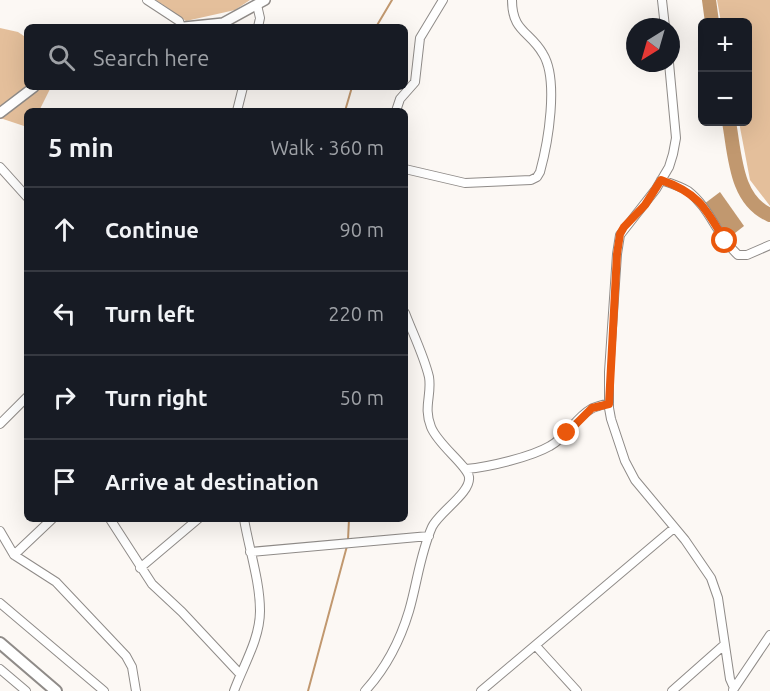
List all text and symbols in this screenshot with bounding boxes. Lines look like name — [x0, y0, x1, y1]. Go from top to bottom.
north arrow — [626, 18, 680, 72]
map controls — [698, 18, 752, 126]
button: + — [698, 18, 752, 72]
search box — [24, 24, 408, 90]
icon: search — [45, 41, 78, 74]
text: Search here — [93, 45, 209, 70]
button: − — [698, 72, 752, 126]
text: 5 min — [48, 133, 114, 162]
text: Walk · 360 m — [271, 136, 384, 159]
icon: ahead — [48, 213, 81, 246]
text: Continue — [105, 217, 199, 242]
text: 90 m — [340, 218, 384, 241]
route start — [711, 227, 737, 253]
icon: left — [48, 297, 81, 330]
text: Turn left — [105, 301, 195, 326]
text: 220 m — [328, 302, 384, 325]
icon: right — [48, 381, 81, 414]
text: Turn right — [105, 385, 207, 410]
text: 50 m — [340, 386, 384, 409]
route end — [553, 419, 579, 445]
icon: arrive — [48, 465, 81, 498]
text: Arrive at destination — [105, 469, 319, 494]

